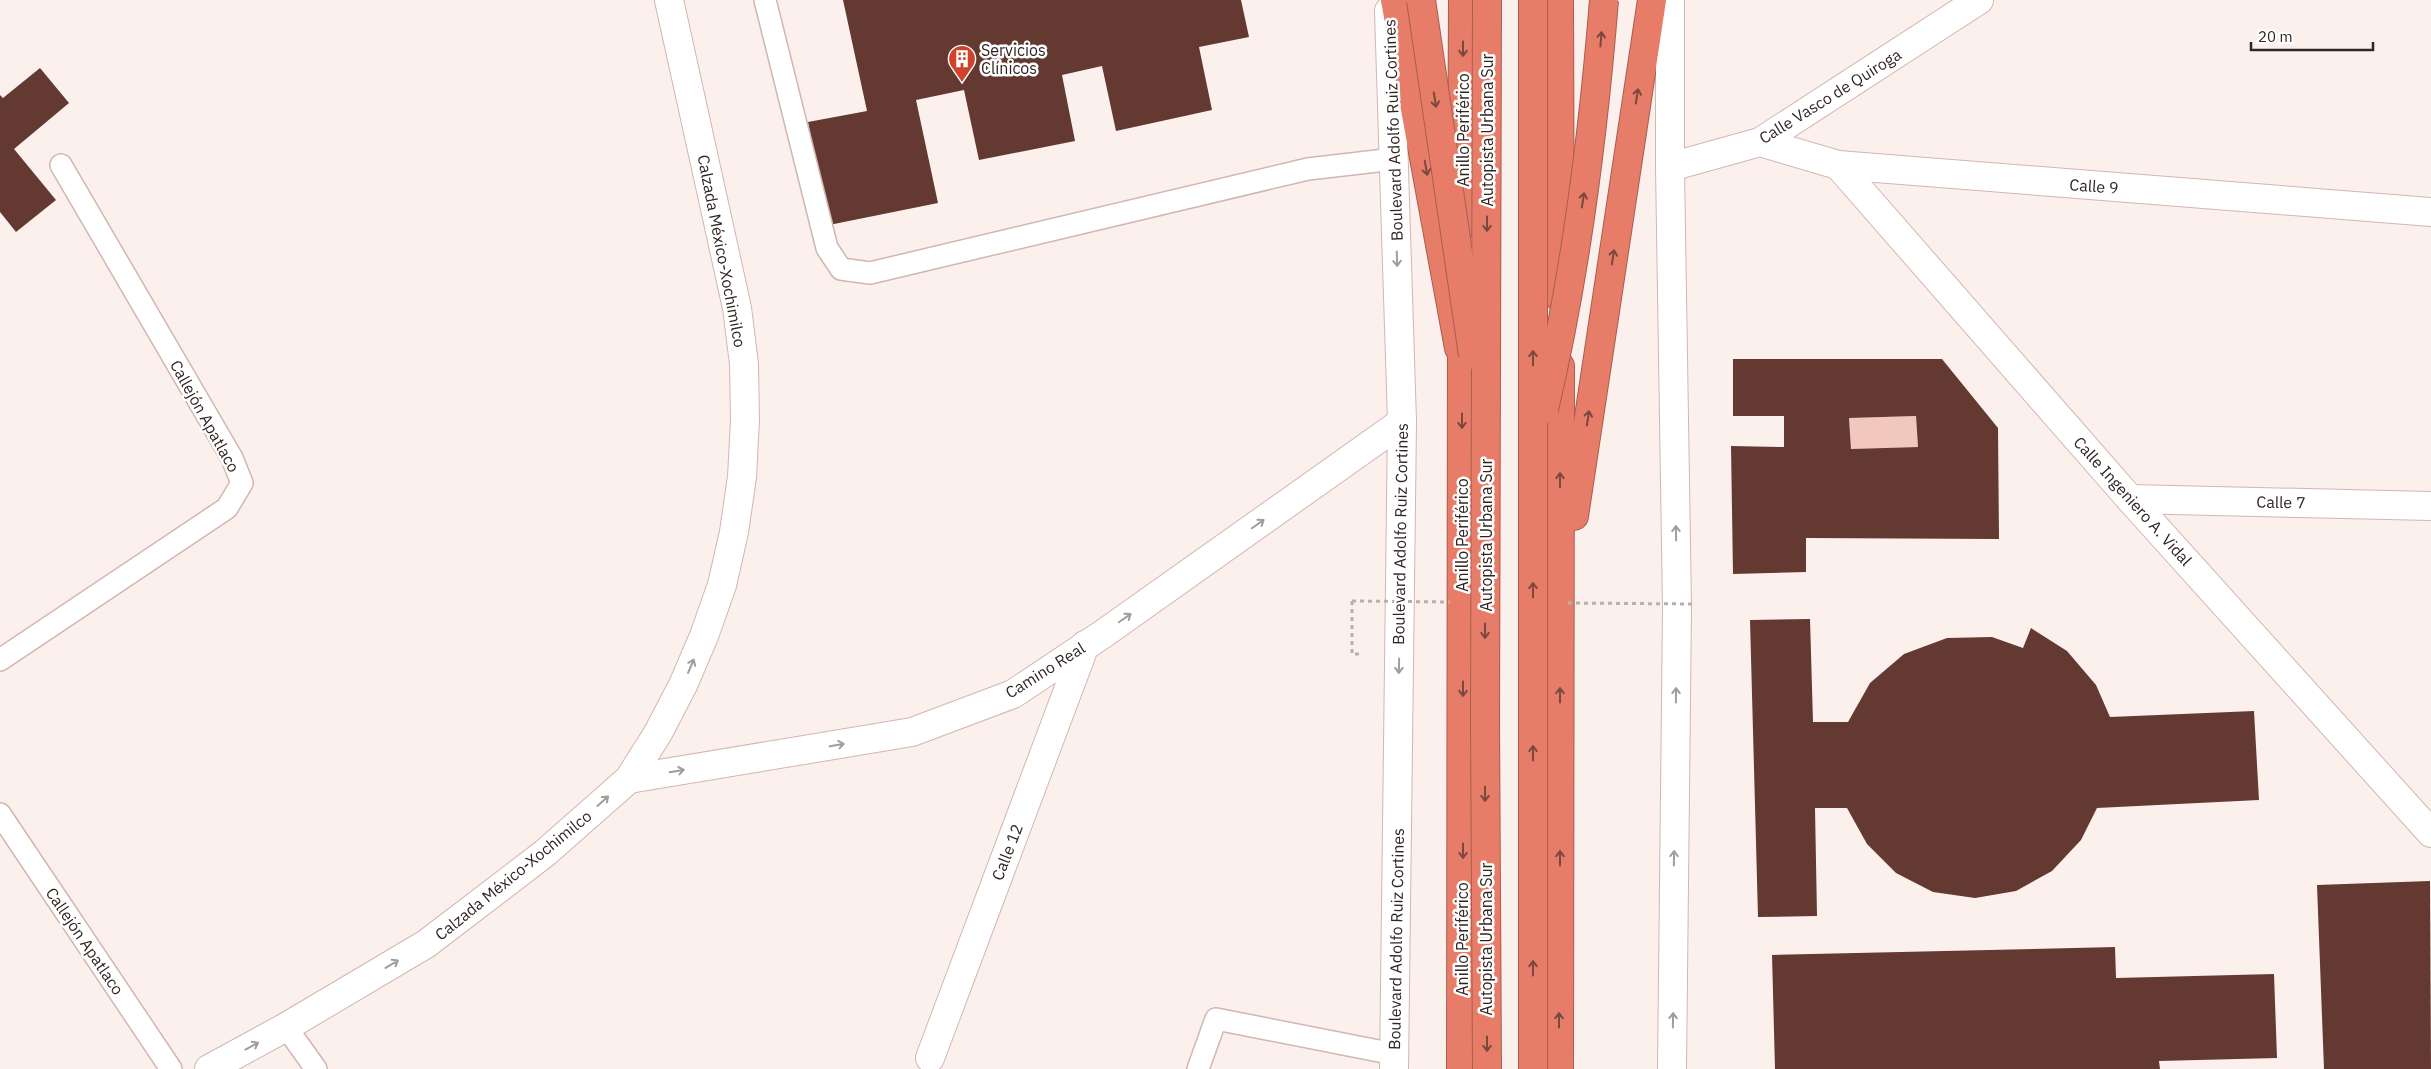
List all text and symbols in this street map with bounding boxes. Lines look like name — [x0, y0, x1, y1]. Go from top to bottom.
street label: Boulevard Adolfo Ruiz Cortines — [1379, 19, 1407, 241]
scale bar — [2251, 20, 2374, 52]
text: 20 m — [2258, 27, 2293, 46]
one-way arrow — [1596, 31, 1606, 47]
place label: Servicios Clínicos — [981, 40, 1046, 78]
one-way arrow — [1458, 40, 1468, 56]
building icon: Servicios Clínicos — [947, 44, 977, 83]
street label: Calle Vasco de Quiroga — [1755, 44, 1905, 148]
street label: Autopista Urbana Sur — [1477, 53, 1497, 206]
street label: Anillo Periférico — [1453, 73, 1473, 187]
one-way arrow — [1632, 89, 1642, 105]
one-way arrow — [1430, 92, 1440, 108]
street label: Calzada México-Xochimilco — [694, 153, 751, 349]
one-way arrow — [1422, 160, 1431, 176]
street label: Calle 9 — [2069, 174, 2119, 198]
one-way arrow — [1578, 193, 1588, 209]
one-way arrow — [1482, 215, 1492, 231]
one-way arrow — [1608, 249, 1618, 265]
one-way arrow — [1392, 250, 1402, 266]
one-way arrow — [1528, 350, 1538, 366]
street label: Callejón Apatlaco — [166, 356, 244, 476]
one-way arrow — [1584, 410, 1594, 426]
one-way arrow — [1457, 412, 1467, 429]
street label: Boulevard Adolfo Ruiz Cortines — [1388, 423, 1412, 645]
street label: Calle Ingeniero A. Vidal — [2070, 432, 2196, 570]
street label: Autopista Urbana Sur — [1476, 458, 1496, 611]
one-way arrow — [1555, 473, 1565, 489]
street label: Anillo Periférico — [1452, 478, 1472, 592]
street label: Calle 7 — [2256, 492, 2306, 512]
one-way arrow — [1250, 519, 1264, 529]
one-way arrow — [1671, 525, 1681, 542]
one-way arrow — [1528, 583, 1538, 599]
one-way arrow — [1118, 613, 1132, 623]
one-way arrow — [1481, 623, 1490, 639]
street label: Camino Real — [1002, 638, 1088, 702]
one-way arrow — [1394, 658, 1404, 674]
one-way arrow — [687, 659, 697, 674]
one-way arrow — [1458, 680, 1468, 696]
one-way arrow — [1555, 688, 1565, 704]
one-way arrow — [1672, 688, 1681, 704]
one-way arrow — [829, 739, 845, 749]
one-way arrow — [1528, 745, 1538, 762]
one-way arrow — [668, 765, 684, 775]
one-way arrow — [1480, 785, 1490, 801]
one-way arrow — [597, 795, 610, 807]
street label: Calzada México-Xochimilco — [431, 806, 595, 944]
street label: Calle 12 — [987, 821, 1027, 883]
street label: Boulevard Adolfo Ruiz Cortines — [1384, 828, 1408, 1050]
one-way arrow — [1458, 842, 1468, 859]
one-way arrow — [1555, 850, 1565, 866]
one-way arrow — [1670, 850, 1679, 866]
street label: Autopista Urbana Sur — [1476, 862, 1496, 1015]
street label: Anillo Periférico — [1452, 882, 1472, 996]
street label: Callejón Apatlaco — [42, 884, 128, 999]
one-way arrow — [385, 959, 399, 969]
one-way arrow — [1528, 960, 1538, 976]
one-way arrow — [1554, 1013, 1564, 1029]
one-way arrow — [1668, 1013, 1677, 1029]
one-way arrow — [1482, 1035, 1492, 1051]
one-way arrow — [244, 1041, 259, 1051]

